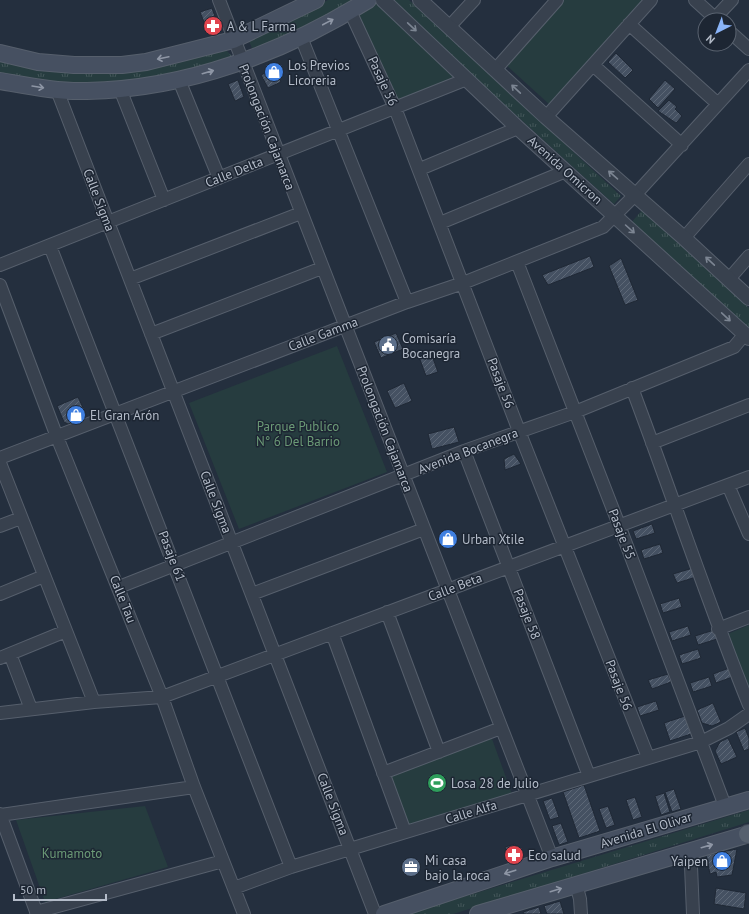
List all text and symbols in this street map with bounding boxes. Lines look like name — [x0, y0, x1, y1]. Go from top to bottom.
north arrow — [697, 12, 737, 52]
pharmacy icon: A & L Farma — [202, 15, 224, 37]
place label: A & L Farma — [227, 18, 296, 35]
one-way arrow — [322, 18, 334, 25]
one-way arrow — [407, 22, 417, 32]
text: N — [703, 32, 718, 47]
street label: Pasaje 56 — [364, 53, 402, 109]
one-way arrow — [157, 55, 170, 63]
place label: Los Previos Licoreria — [288, 57, 350, 89]
shop icon: Los Previos Licoreria — [263, 61, 285, 83]
street label: Prolongación Cajamarca — [235, 62, 299, 192]
one-way arrow — [202, 68, 215, 75]
one-way arrow — [32, 83, 45, 91]
one-way arrow — [511, 85, 521, 94]
street label: Avenida Omicron — [524, 132, 606, 208]
street label: Calle Delta — [203, 153, 265, 191]
street label: Calle Sigma — [79, 166, 119, 234]
one-way arrow — [607, 171, 618, 180]
one-way arrow — [625, 225, 636, 234]
one-way arrow — [705, 257, 715, 266]
one-way arrow — [721, 312, 731, 322]
street label: Calle Gamma — [286, 313, 360, 355]
place label: Comisaría Bocanegra — [402, 330, 460, 362]
public building icon: Comisaría Bocanegra — [377, 334, 399, 356]
street label: Pasaje 56 — [484, 355, 518, 411]
street label: Prolongación Cajamarca — [353, 364, 417, 494]
shop icon: El Gran Arón — [65, 404, 87, 426]
place label: El Gran Arón — [90, 407, 159, 424]
park label: Parque Publico N° 6 Del Barrio — [256, 418, 340, 450]
street label: Avenida Bocanegra — [416, 424, 520, 478]
street label: Calle Sigma — [196, 468, 236, 536]
street label: Pasaje 55 — [605, 506, 639, 562]
street label: Pasaje 61 — [155, 528, 189, 584]
shop icon: Urban Xtile — [437, 528, 459, 550]
place label: Urban Xtile — [462, 531, 524, 548]
street label: Calle Beta — [426, 569, 484, 605]
street label: Calle Tau — [106, 573, 140, 625]
street label: Pasaje 58 — [510, 586, 544, 642]
street label: Pasaje 56 — [602, 657, 636, 713]
street label: Calle Sigma — [313, 770, 353, 838]
sports icon: Losa 28 de Julio — [426, 772, 448, 794]
place label: Losa 28 de Julio — [451, 775, 539, 792]
street label: Calle Alfa — [443, 796, 499, 828]
street label: Avenida El Olivar — [598, 808, 694, 852]
one-way arrow — [701, 842, 714, 849]
pharmacy icon: Eco salud — [503, 844, 525, 866]
park label: Kumamoto — [42, 845, 102, 862]
place label: Eco salud — [528, 847, 581, 864]
shop icon: Yaipen — [711, 850, 733, 872]
place label: Mi casa bajo la roca — [425, 852, 490, 884]
place label: Yaipen — [671, 853, 708, 870]
office icon: Mi casa bajo la roca — [400, 856, 422, 878]
one-way arrow — [505, 868, 517, 876]
scale bar — [14, 876, 106, 902]
text: 50 m — [20, 882, 46, 897]
one-way arrow — [549, 886, 561, 894]

